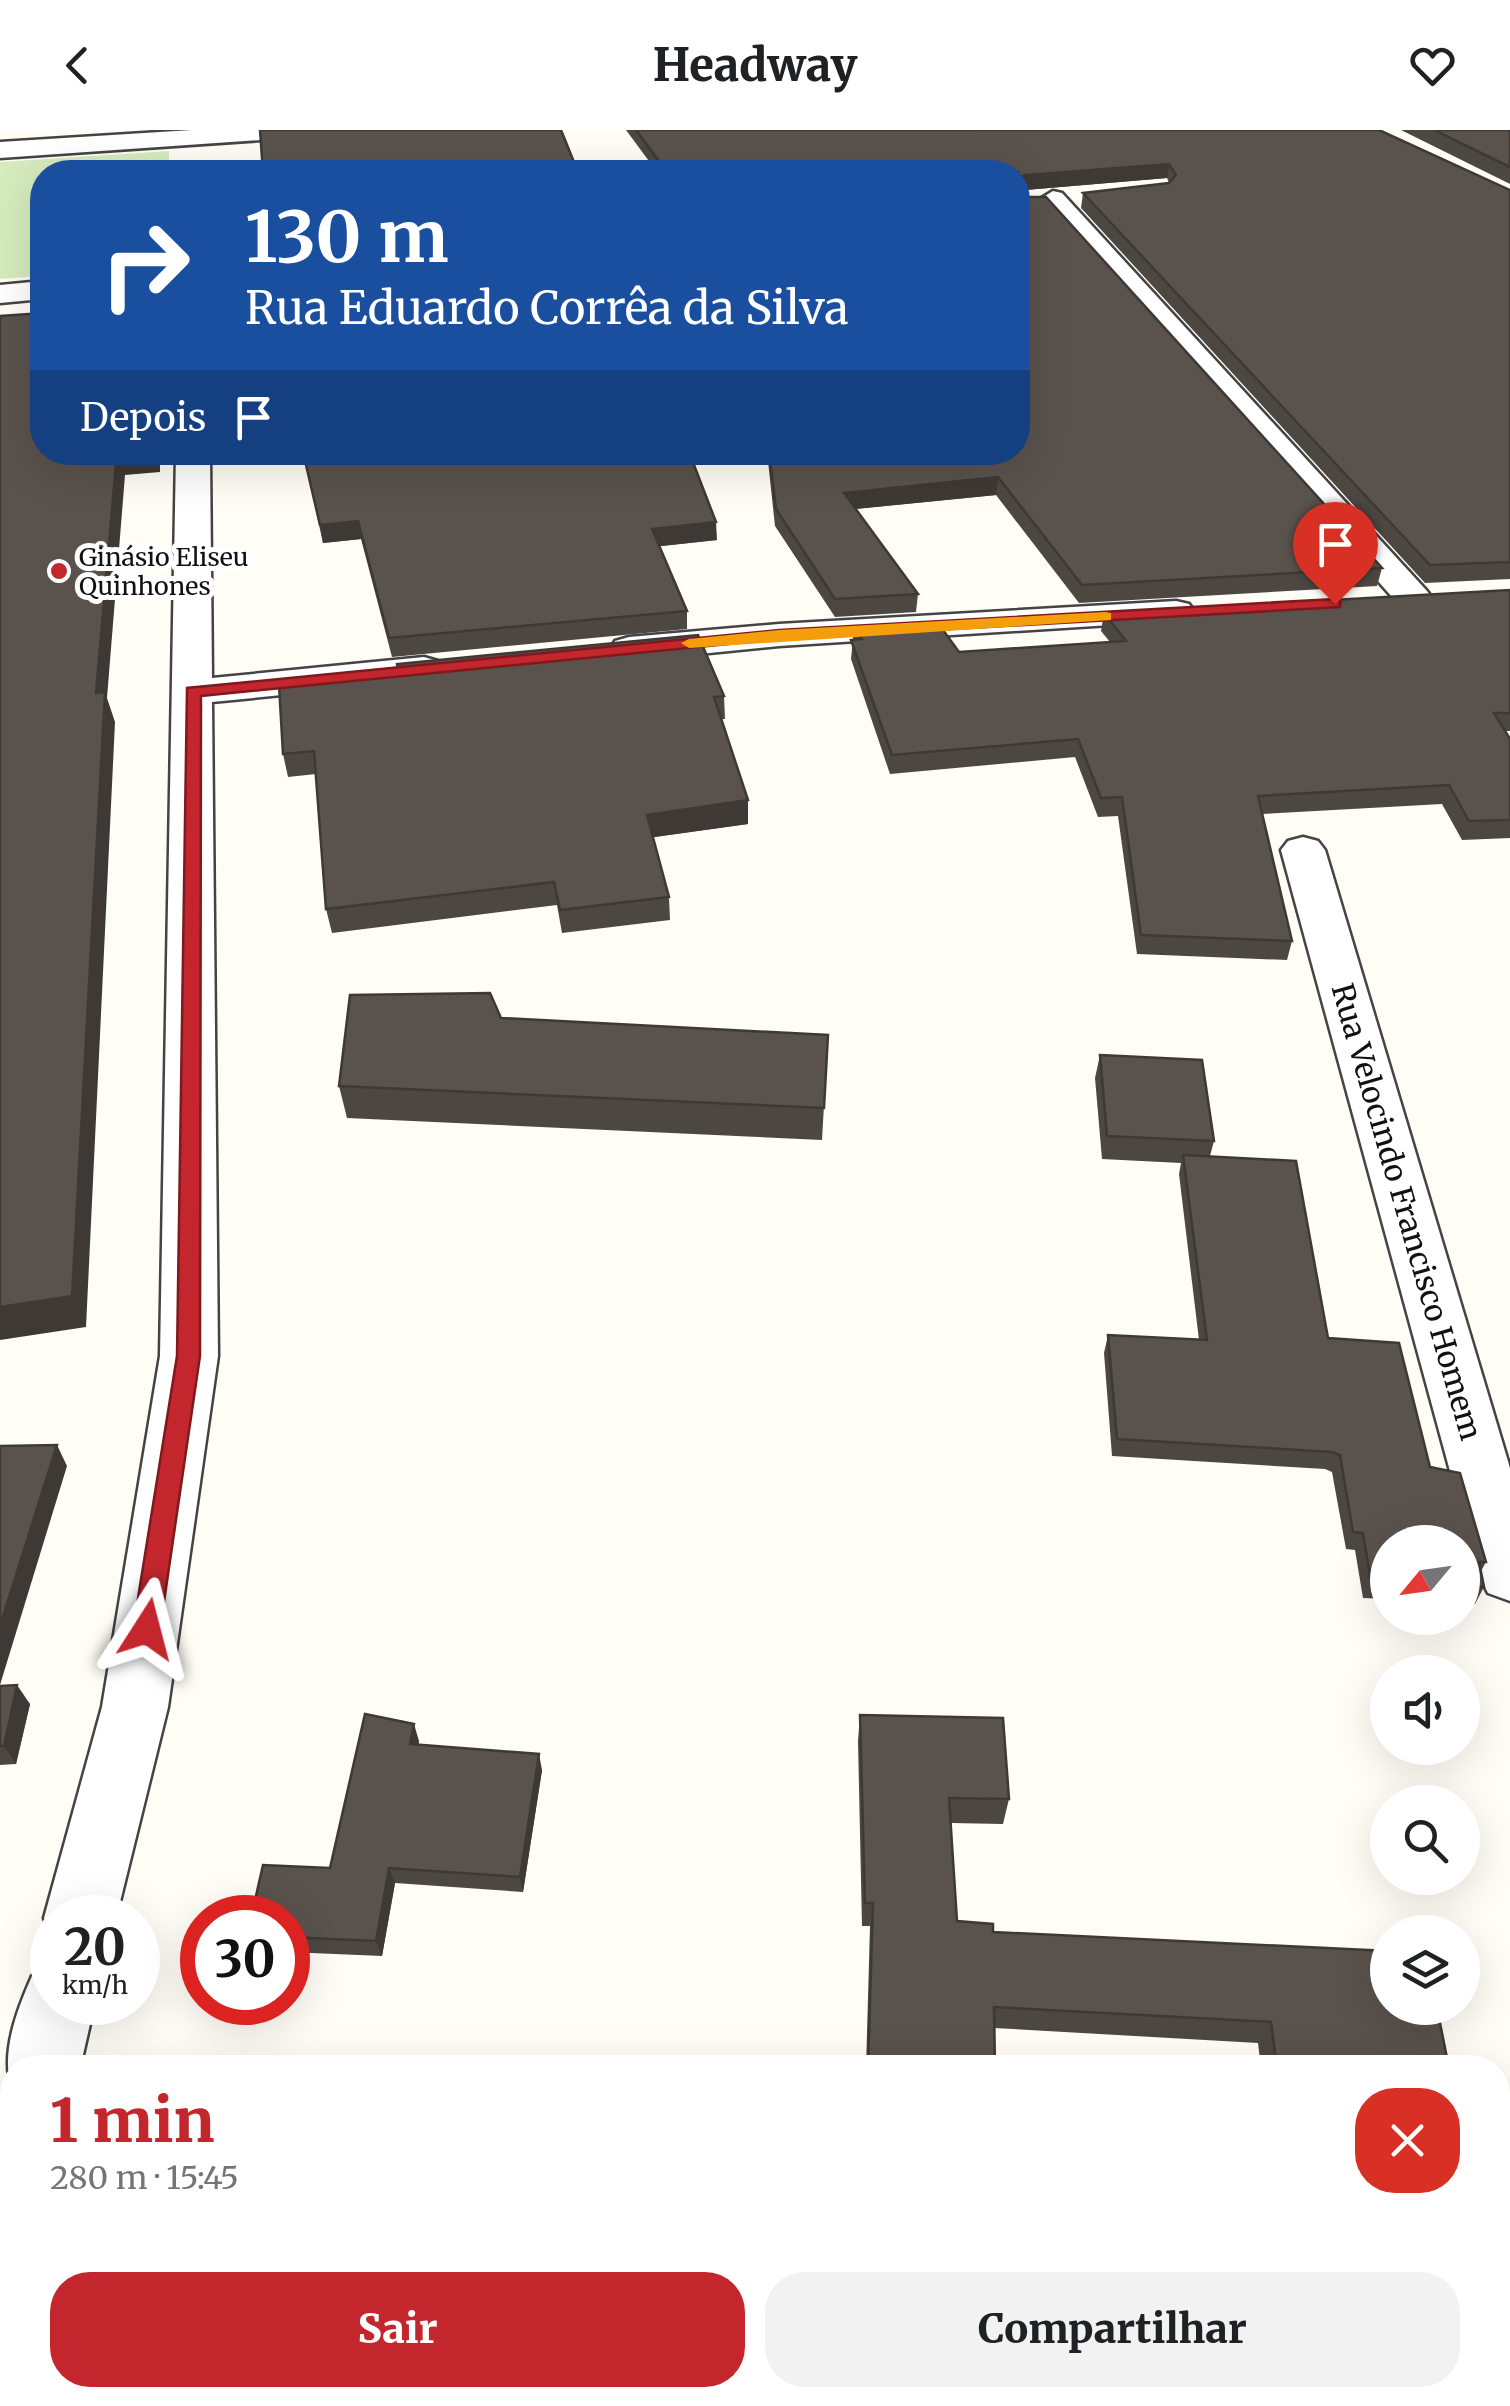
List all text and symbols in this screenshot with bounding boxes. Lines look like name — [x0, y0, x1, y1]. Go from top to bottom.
text: Headway — [653, 37, 857, 93]
icon: back — [50, 38, 105, 93]
icon: heart — [1405, 38, 1460, 93]
text: 130 m — [245, 193, 449, 281]
icon: right — [80, 200, 210, 330]
text: Rua Eduardo Corrêa da Silva — [245, 280, 849, 336]
icon: arrive — [226, 390, 281, 445]
text: Depois — [80, 394, 206, 441]
pin — [1293, 502, 1378, 605]
icon: arrive — [1308, 517, 1363, 572]
place label: Ginásio Eliseu Quinhones — [79, 541, 249, 602]
marker: Ginásio Eliseu Quinhones — [48, 560, 70, 582]
street label: Rua Velocindo Francisco Homem — [1323, 979, 1491, 1445]
north arrow — [1370, 1525, 1480, 1635]
map controls — [1370, 1525, 1480, 2025]
position arrow — [95, 1577, 199, 1681]
button: sound — [1370, 1655, 1480, 1765]
button: search — [1370, 1785, 1480, 1895]
speed limit sign: 30 — [180, 1895, 310, 2025]
button: layers — [1370, 1915, 1480, 2025]
text: 20 — [64, 1916, 126, 1979]
text: km/h — [62, 1969, 128, 2001]
text: 1 min — [50, 2083, 214, 2158]
button: close — [1355, 2088, 1460, 2193]
text: 280 m · 15:45 — [50, 2158, 239, 2198]
button: Sair — [50, 2272, 745, 2387]
button: Compartilhar — [765, 2272, 1460, 2387]

